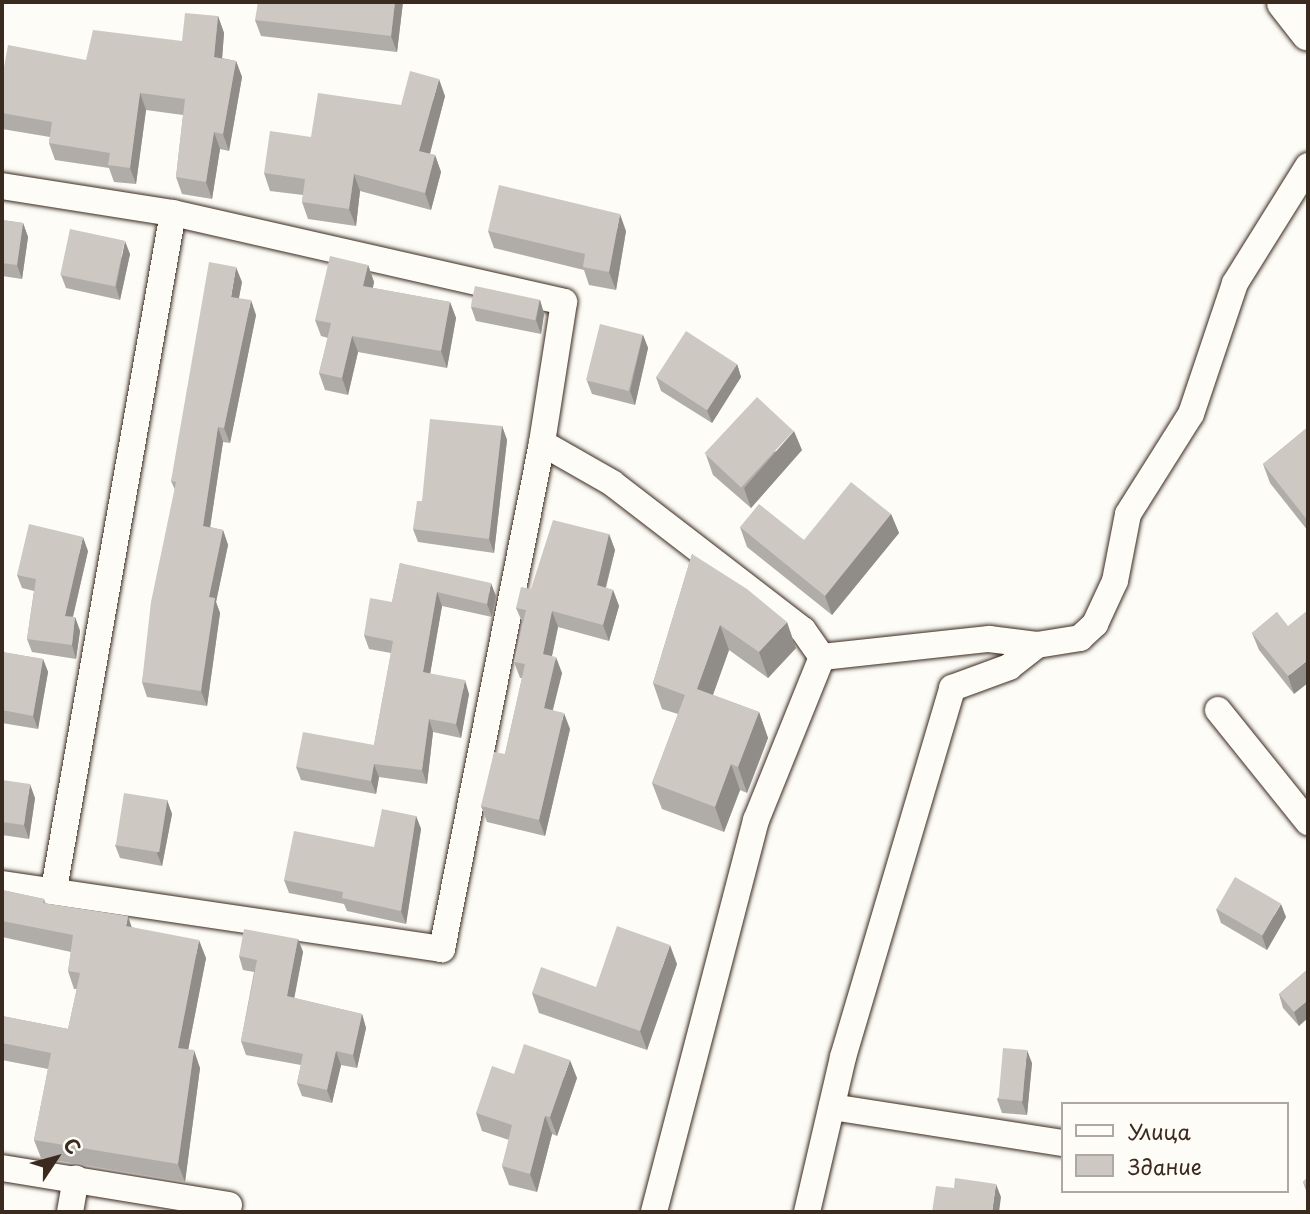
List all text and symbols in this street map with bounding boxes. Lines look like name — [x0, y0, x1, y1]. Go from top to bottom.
legend — [1062, 1102, 1289, 1193]
text: Улица — [1128, 1115, 1191, 1147]
north arrow — [21, 1123, 91, 1193]
text: С — [57, 1132, 89, 1160]
text: Здание — [1128, 1150, 1202, 1182]

